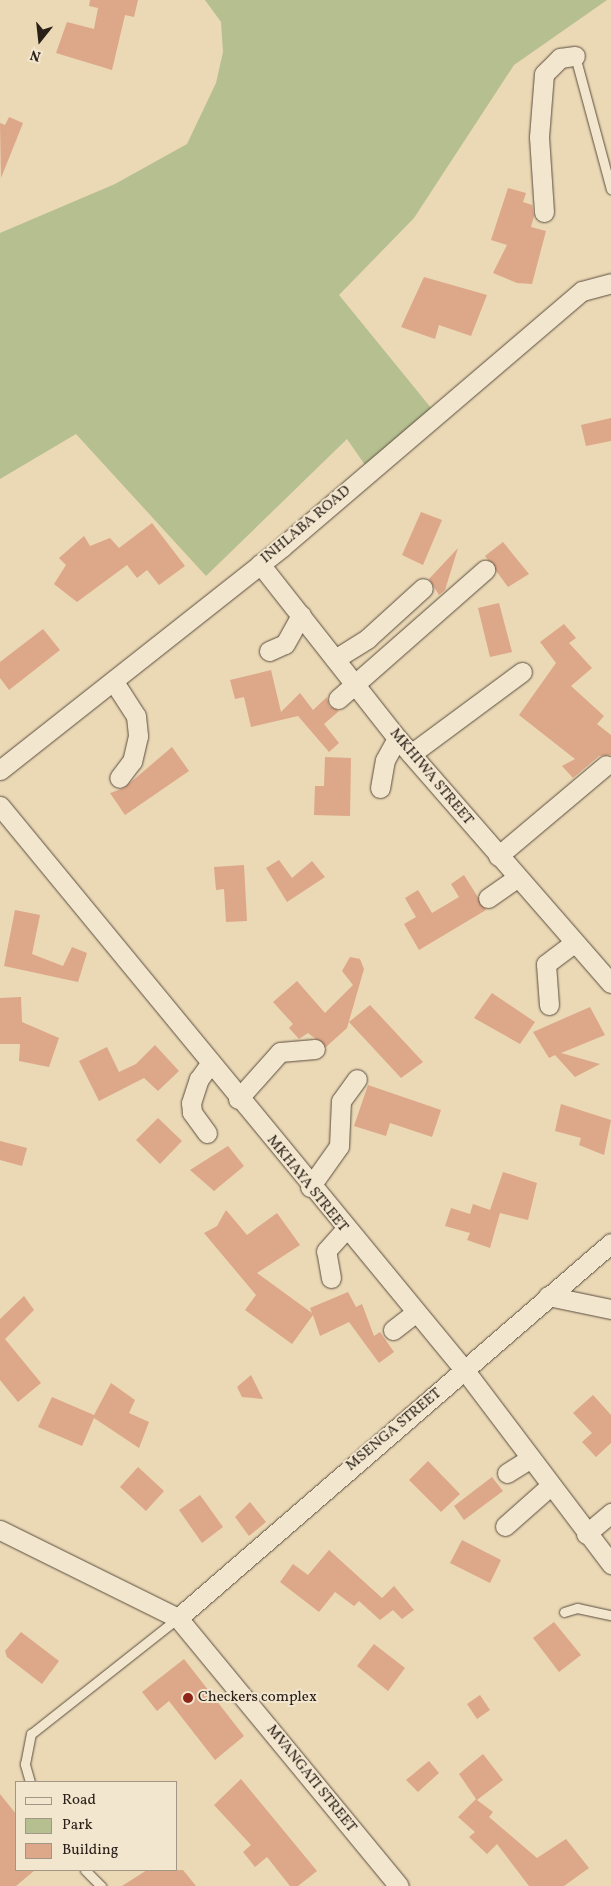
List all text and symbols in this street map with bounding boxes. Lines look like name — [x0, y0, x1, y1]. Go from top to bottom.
north arrow — [15, 15, 65, 65]
text: N — [28, 44, 43, 65]
street label: INHLABA ROAD — [257, 482, 355, 568]
street label: MKHIWA STREET — [385, 725, 477, 829]
street label: MKHAYA STREET — [262, 1132, 352, 1236]
street label: MSENGA STREET — [343, 1385, 445, 1475]
place label: Checkers complex — [198, 1689, 317, 1707]
marker: Checkers complex — [182, 1692, 194, 1704]
street label: MVANGATI STREET — [262, 1722, 360, 1836]
legend — [15, 1781, 178, 1871]
text: Road — [62, 1790, 96, 1811]
text: Park — [62, 1815, 93, 1836]
text: Building — [62, 1840, 118, 1861]

